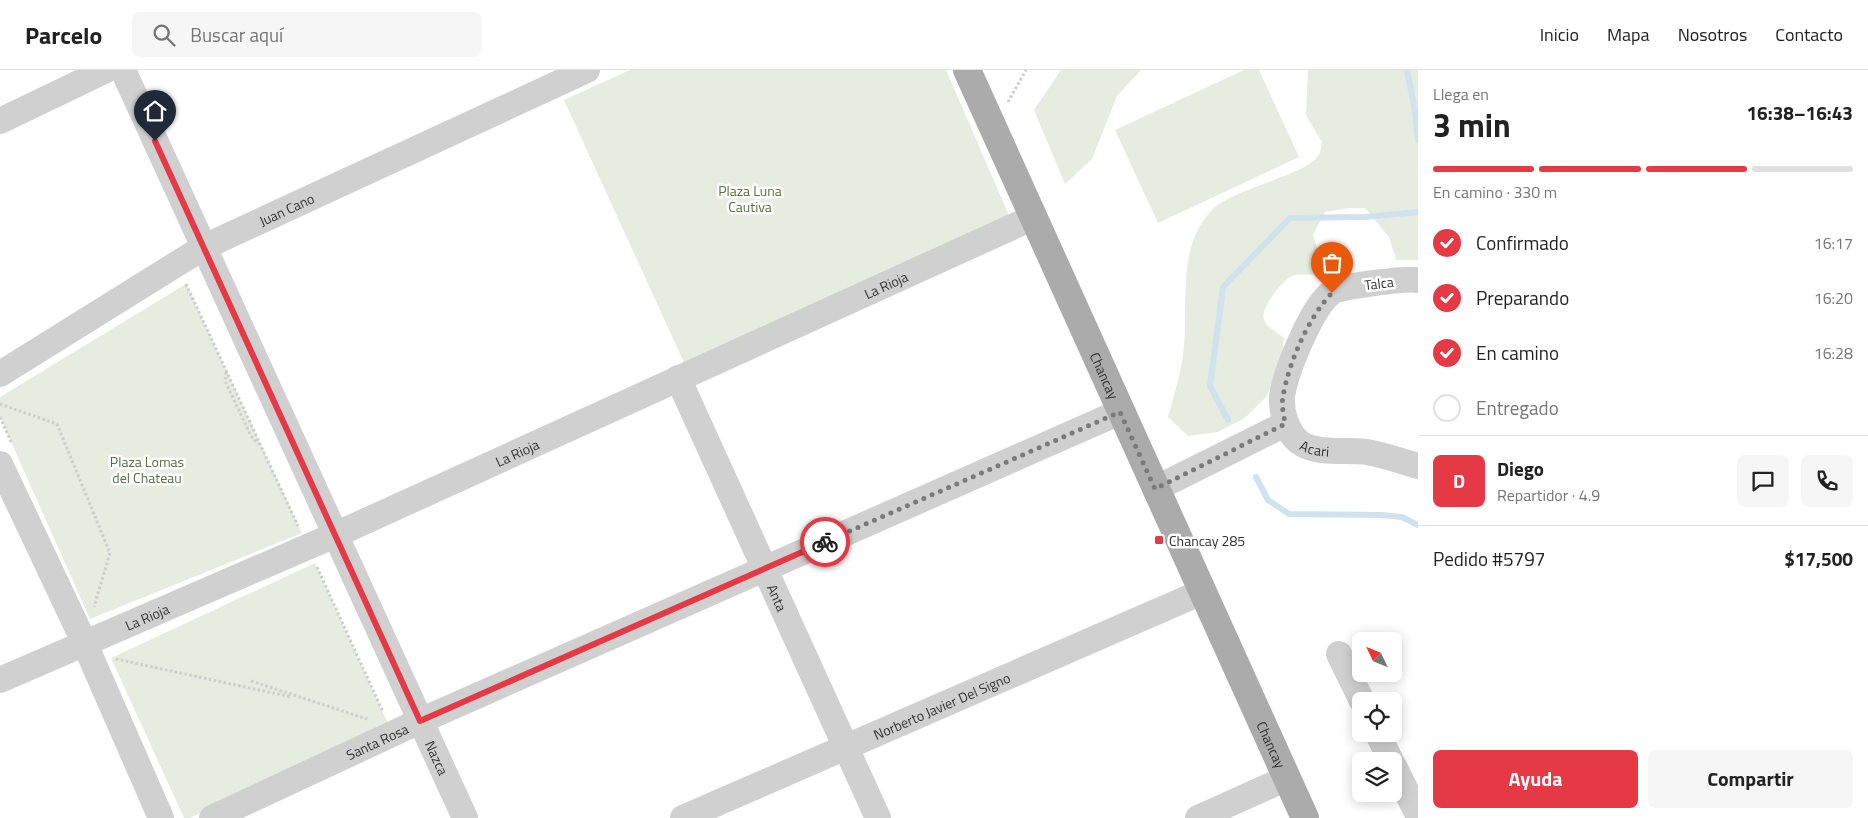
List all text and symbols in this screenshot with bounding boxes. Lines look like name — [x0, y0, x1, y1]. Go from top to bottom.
search box — [132, 12, 482, 57]
text: Parcelo — [25, 17, 102, 53]
text: Buscar aquí — [190, 20, 283, 49]
icon: search — [150, 21, 178, 49]
text: Inicio — [1540, 21, 1579, 48]
text: Mapa — [1607, 21, 1650, 48]
text: Nosotros — [1678, 21, 1747, 48]
text: Contacto — [1775, 21, 1843, 48]
text: Llega en — [1433, 82, 1489, 106]
pin — [134, 90, 176, 141]
icon: home — [141, 97, 169, 125]
text: 16:38–16:43 — [1746, 98, 1853, 127]
text: 3 min — [1433, 101, 1511, 149]
park label: Plaza Luna Cautiva — [718, 180, 782, 217]
text: En camino · 330 m — [1433, 180, 1557, 204]
street label: Juan Cano — [255, 187, 317, 231]
text: Confirmado — [1476, 228, 1569, 257]
icon: check — [1433, 229, 1461, 257]
text: 16:17 — [1814, 231, 1853, 255]
pin — [1311, 242, 1353, 293]
icon: bag — [1318, 249, 1346, 277]
street label: La Rioja — [860, 265, 911, 304]
street label: Talca — [1363, 271, 1395, 295]
text: Preparando — [1476, 283, 1569, 312]
icon: check — [1433, 284, 1461, 312]
text: 16:20 — [1814, 286, 1853, 310]
text: En camino — [1476, 338, 1559, 367]
icon: check — [1433, 339, 1461, 367]
text: 16:28 — [1814, 341, 1853, 365]
street label: Chancay — [1085, 348, 1125, 402]
text: Entregado — [1476, 393, 1559, 422]
street label: La Rioja — [492, 433, 542, 471]
street label: Acari — [1297, 434, 1330, 461]
park label: Plaza Lomas del Chateau — [110, 451, 184, 488]
text: Diego — [1497, 454, 1544, 483]
button: chat — [1737, 455, 1789, 507]
button: phone — [1801, 455, 1853, 507]
text: D — [1453, 466, 1465, 495]
text: Repartidor · 4.9 — [1497, 483, 1600, 507]
courier — [800, 517, 850, 567]
icon: bike — [811, 528, 839, 556]
place label: Chancay 285 — [1169, 530, 1245, 551]
marker: Chancay 285 — [1153, 534, 1165, 546]
text: Pedido #5797 — [1433, 544, 1545, 573]
text: $17,500 — [1784, 544, 1853, 573]
street label: Anta — [762, 580, 793, 614]
street label: La Rioja — [122, 598, 172, 635]
north arrow — [1352, 632, 1402, 682]
map controls — [1352, 632, 1402, 802]
street label: Norberto Javier Del Signo — [870, 666, 1013, 744]
button: locate — [1352, 692, 1402, 742]
street label: Santa Rosa — [342, 717, 412, 765]
street label: Chancay — [1252, 717, 1292, 771]
street label: Nazca — [420, 737, 454, 778]
button: Ayuda — [1433, 750, 1638, 808]
button: Compartir — [1648, 750, 1853, 808]
button: layers — [1352, 752, 1402, 802]

